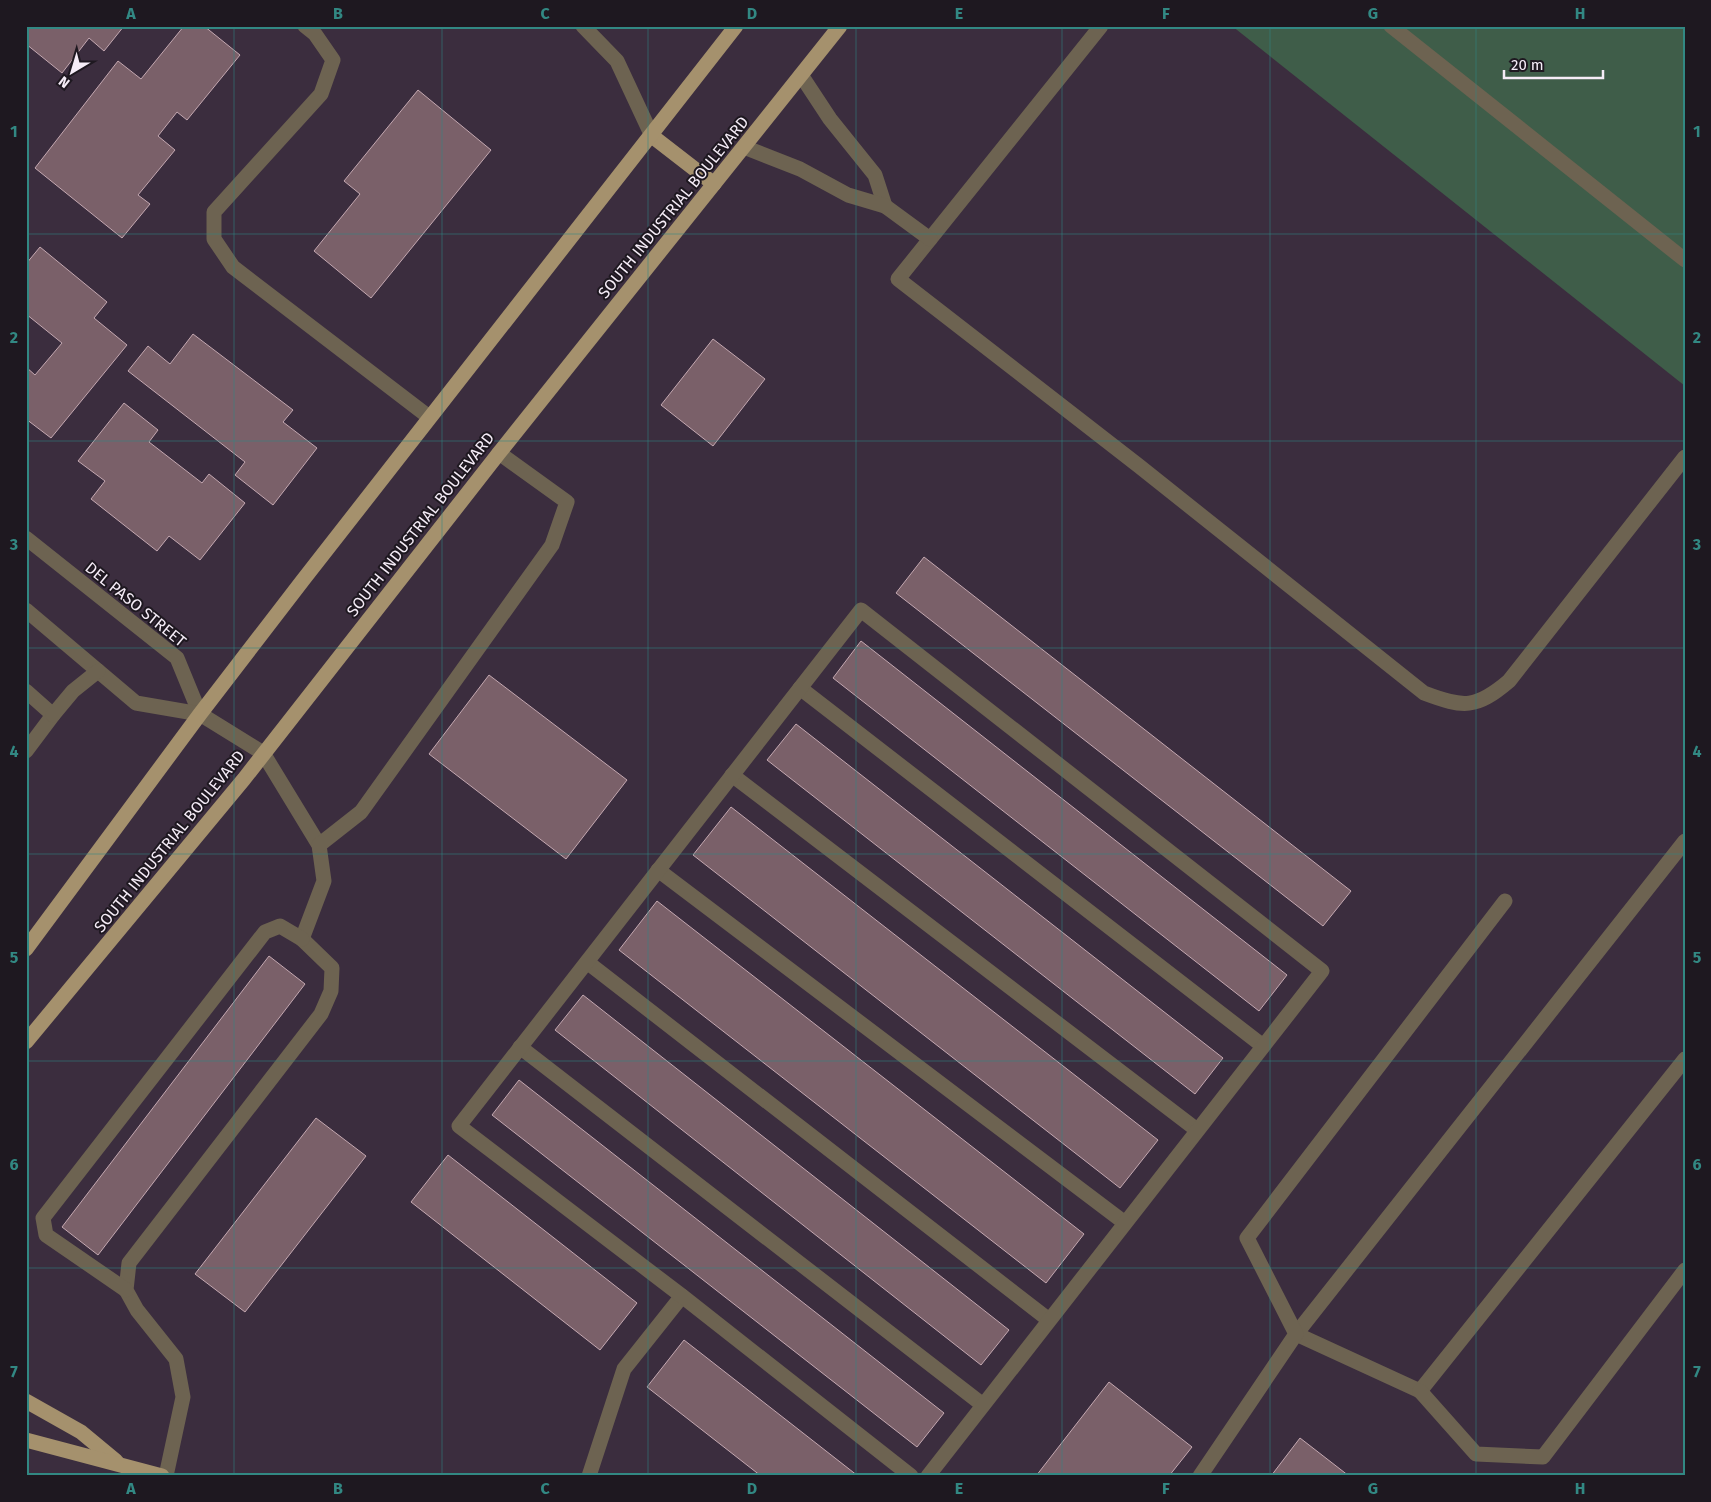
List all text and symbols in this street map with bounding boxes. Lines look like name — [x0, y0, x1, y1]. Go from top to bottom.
text: A — [125, 4, 136, 23]
text: B — [333, 4, 343, 23]
text: C — [540, 4, 550, 23]
text: D — [747, 4, 757, 23]
text: E — [955, 4, 963, 23]
text: F — [1162, 4, 1170, 23]
text: G — [1368, 4, 1378, 23]
text: H — [1575, 4, 1585, 23]
north arrow — [48, 48, 98, 98]
scale bar — [1504, 48, 1602, 80]
text: 20 m — [1511, 56, 1544, 74]
text: N — [55, 72, 73, 91]
street label: SOUTH INDUSTRIAL BOULEVARD — [594, 113, 753, 302]
text: 1 — [10, 122, 18, 141]
text: 1 — [1693, 122, 1701, 141]
text: 2 — [10, 328, 18, 347]
text: 2 — [1693, 328, 1701, 347]
street label: SOUTH INDUSTRIAL BOULEVARD — [343, 428, 498, 620]
text: 3 — [9, 535, 18, 554]
text: 3 — [1692, 535, 1701, 554]
street label: DEL PASO STREET — [81, 558, 191, 651]
text: 4 — [9, 742, 19, 761]
text: 4 — [1692, 742, 1702, 761]
street label: SOUTH INDUSTRIAL BOULEVARD — [90, 747, 249, 936]
text: 5 — [10, 948, 19, 967]
text: 5 — [1693, 948, 1702, 967]
text: 6 — [9, 1155, 19, 1174]
text: 6 — [1692, 1155, 1702, 1174]
text: 7 — [10, 1362, 18, 1381]
text: 7 — [1693, 1362, 1701, 1381]
text: A — [125, 1479, 136, 1498]
text: B — [333, 1479, 343, 1498]
text: C — [540, 1479, 550, 1498]
text: D — [747, 1479, 757, 1498]
text: E — [955, 1479, 963, 1498]
text: F — [1162, 1479, 1170, 1498]
text: G — [1368, 1479, 1378, 1498]
text: H — [1575, 1479, 1585, 1498]

